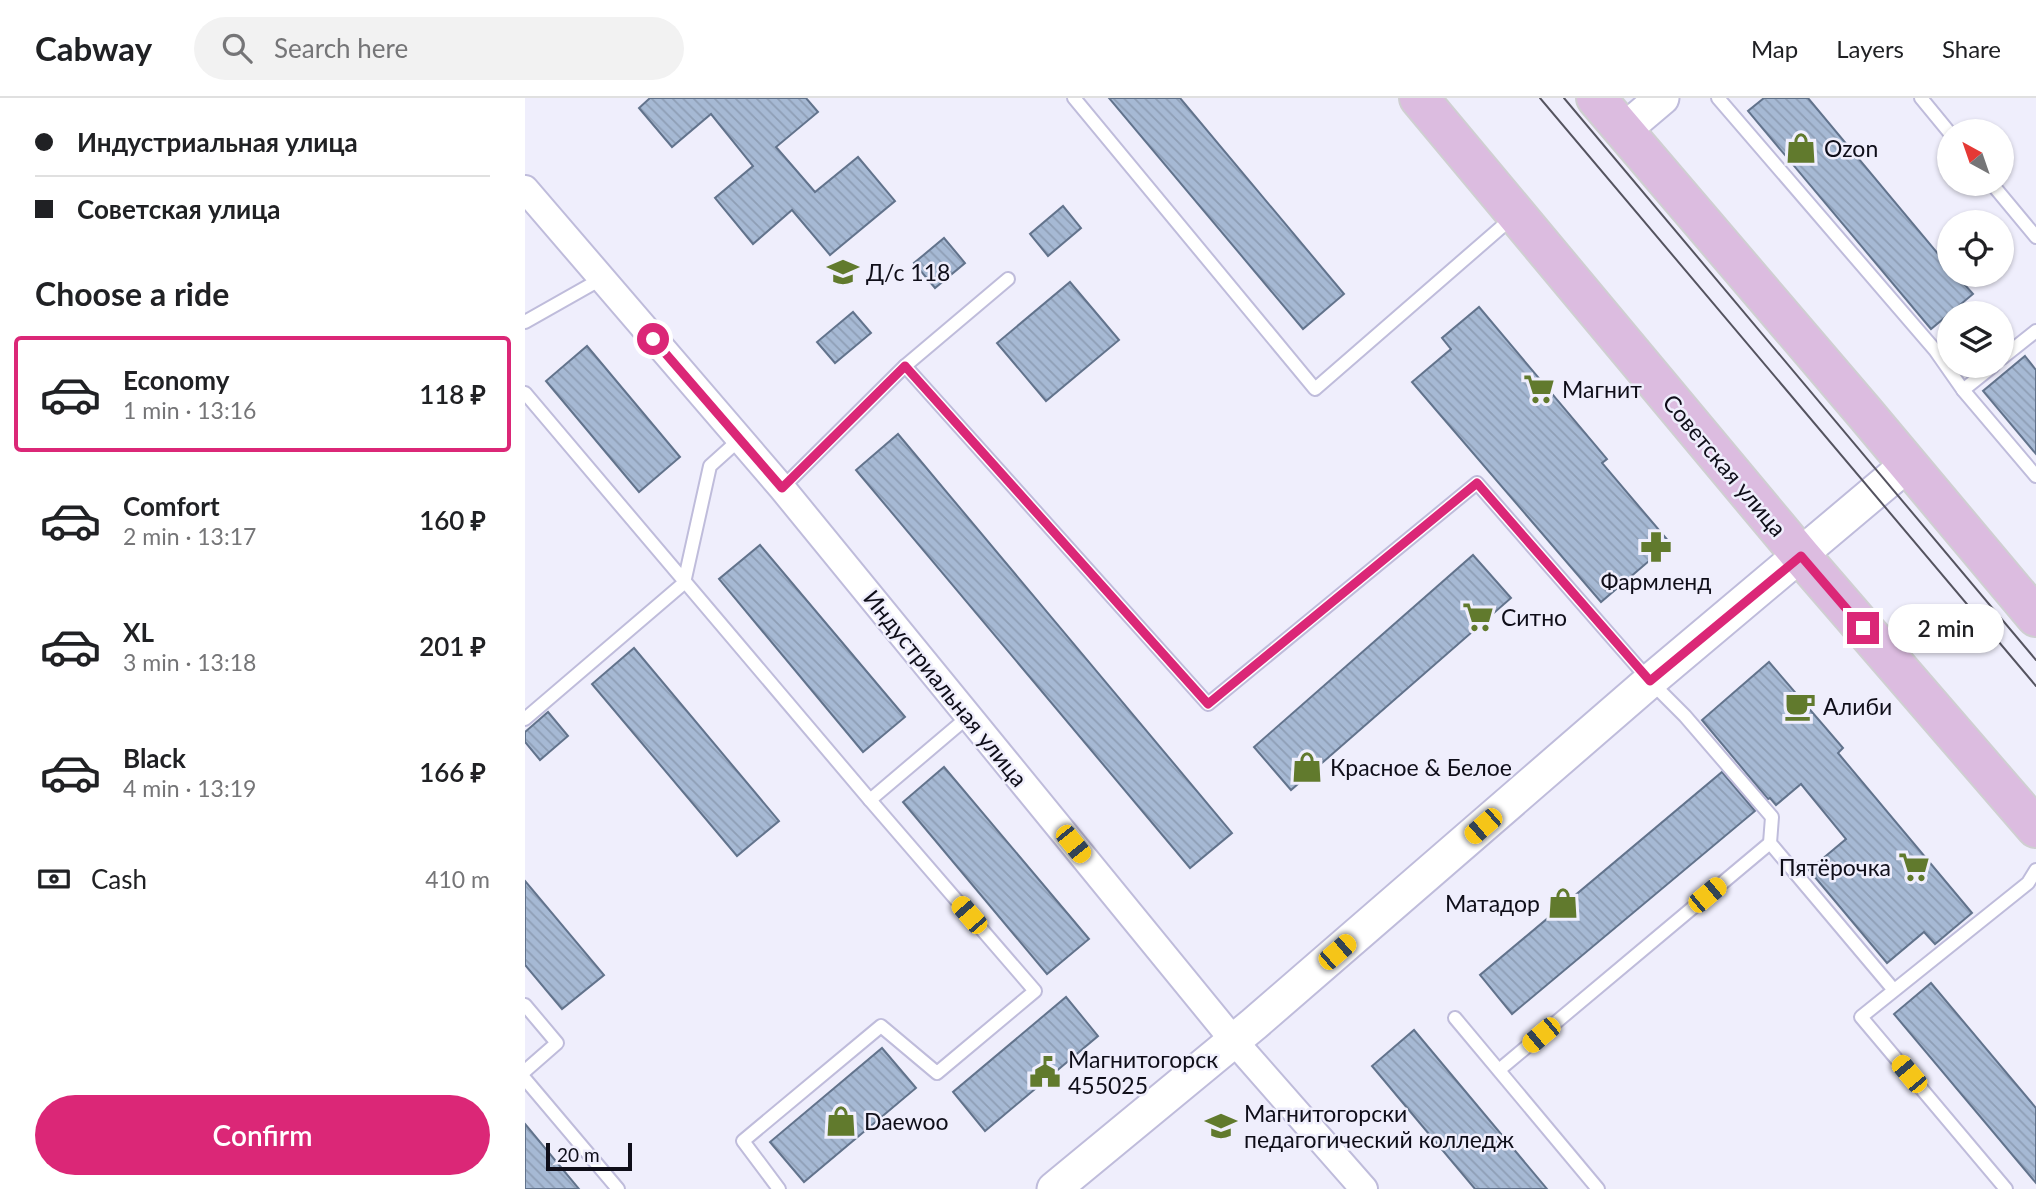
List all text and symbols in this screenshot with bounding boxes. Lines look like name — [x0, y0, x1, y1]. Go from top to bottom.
search box — [194, 17, 684, 80]
text: Cabway — [35, 28, 152, 68]
icon: search — [218, 29, 256, 67]
text: Search here — [274, 32, 408, 64]
text: Map — [1751, 34, 1798, 63]
text: Layers — [1836, 34, 1904, 63]
text: Share — [1942, 34, 2001, 63]
north arrow — [1937, 119, 2014, 196]
map controls — [1937, 119, 2014, 378]
text: Индустриальная улица — [77, 126, 358, 158]
shop icon: Ozon — [1784, 131, 1818, 165]
place label: Ozon — [1824, 134, 1878, 162]
text: Советская улица — [77, 193, 280, 225]
button: locate — [1937, 210, 2014, 287]
school or university icon: Д/с 118 — [826, 255, 860, 289]
place label: Д/с 118 — [866, 258, 950, 286]
text: Choose a ride — [35, 274, 229, 313]
button: layers — [1937, 301, 2014, 378]
route start — [637, 323, 669, 355]
icon: car — [39, 363, 102, 426]
text: Economy — [123, 364, 229, 396]
supermarket icon: Магнит — [1522, 372, 1556, 406]
place label: Магнит — [1562, 375, 1642, 403]
text: 118 ₽ — [419, 378, 486, 410]
street label: Советская улица — [1657, 388, 1793, 542]
text: 1 min · 13:16 — [123, 396, 256, 424]
icon: car — [39, 489, 102, 552]
text: Comfort — [123, 490, 220, 522]
text: 160 ₽ — [419, 504, 486, 536]
text: 2 min · 13:17 — [123, 522, 256, 550]
pharmacy icon: Фармленд — [1639, 530, 1673, 564]
place label: Фармленд — [1601, 567, 1711, 595]
street label: Индустриальная улица — [858, 584, 1034, 792]
supermarket icon: Ситно — [1461, 600, 1495, 634]
place label: Ситно — [1501, 603, 1567, 631]
callout: 2 min — [1887, 603, 2003, 652]
route end — [1847, 612, 1879, 644]
text: 2 min — [1918, 614, 1974, 642]
icon: car — [39, 615, 102, 678]
text: XL — [123, 616, 154, 648]
text: 201 ₽ — [419, 630, 486, 662]
text: 3 min · 13:18 — [123, 648, 256, 676]
cafe icon: Алиби — [1783, 689, 1817, 723]
place label: Алиби — [1823, 692, 1892, 720]
icon: car — [39, 741, 102, 804]
text: Black — [123, 742, 186, 774]
shop icon: Красное & Белое — [1290, 750, 1324, 784]
place label: Красное & Белое — [1330, 753, 1512, 781]
text: 166 ₽ — [419, 756, 486, 788]
text: 4 min · 13:19 — [123, 774, 256, 802]
car — [1461, 804, 1506, 848]
car — [1052, 821, 1095, 867]
supermarket icon: Пятёрочка — [1897, 850, 1931, 884]
place label: Пятёрочка — [1779, 853, 1891, 881]
icon: cash — [35, 860, 73, 898]
text: Cash — [91, 863, 147, 895]
text: 410 m — [425, 865, 490, 893]
car — [1685, 873, 1730, 917]
shop icon: Матадор — [1546, 886, 1580, 920]
place label: Матадор — [1445, 889, 1540, 917]
car — [948, 892, 991, 938]
car — [1315, 930, 1360, 974]
car — [1519, 1013, 1564, 1057]
place label: Магнитогорск 455025 — [1068, 1045, 1218, 1099]
car — [1888, 1051, 1931, 1097]
public building icon: Магнитогорск 455025 — [1028, 1055, 1062, 1089]
button: Confirm — [35, 1095, 490, 1175]
place label: Магнитогорски педагогический колледж — [1244, 1099, 1514, 1153]
shop icon: Daewoo — [824, 1104, 858, 1138]
place label: Daewoo — [864, 1107, 949, 1135]
school or university icon: Магнитогорски педагогический колледж — [1204, 1109, 1238, 1143]
scale bar — [546, 1140, 632, 1172]
text: 20 m — [557, 1143, 600, 1166]

